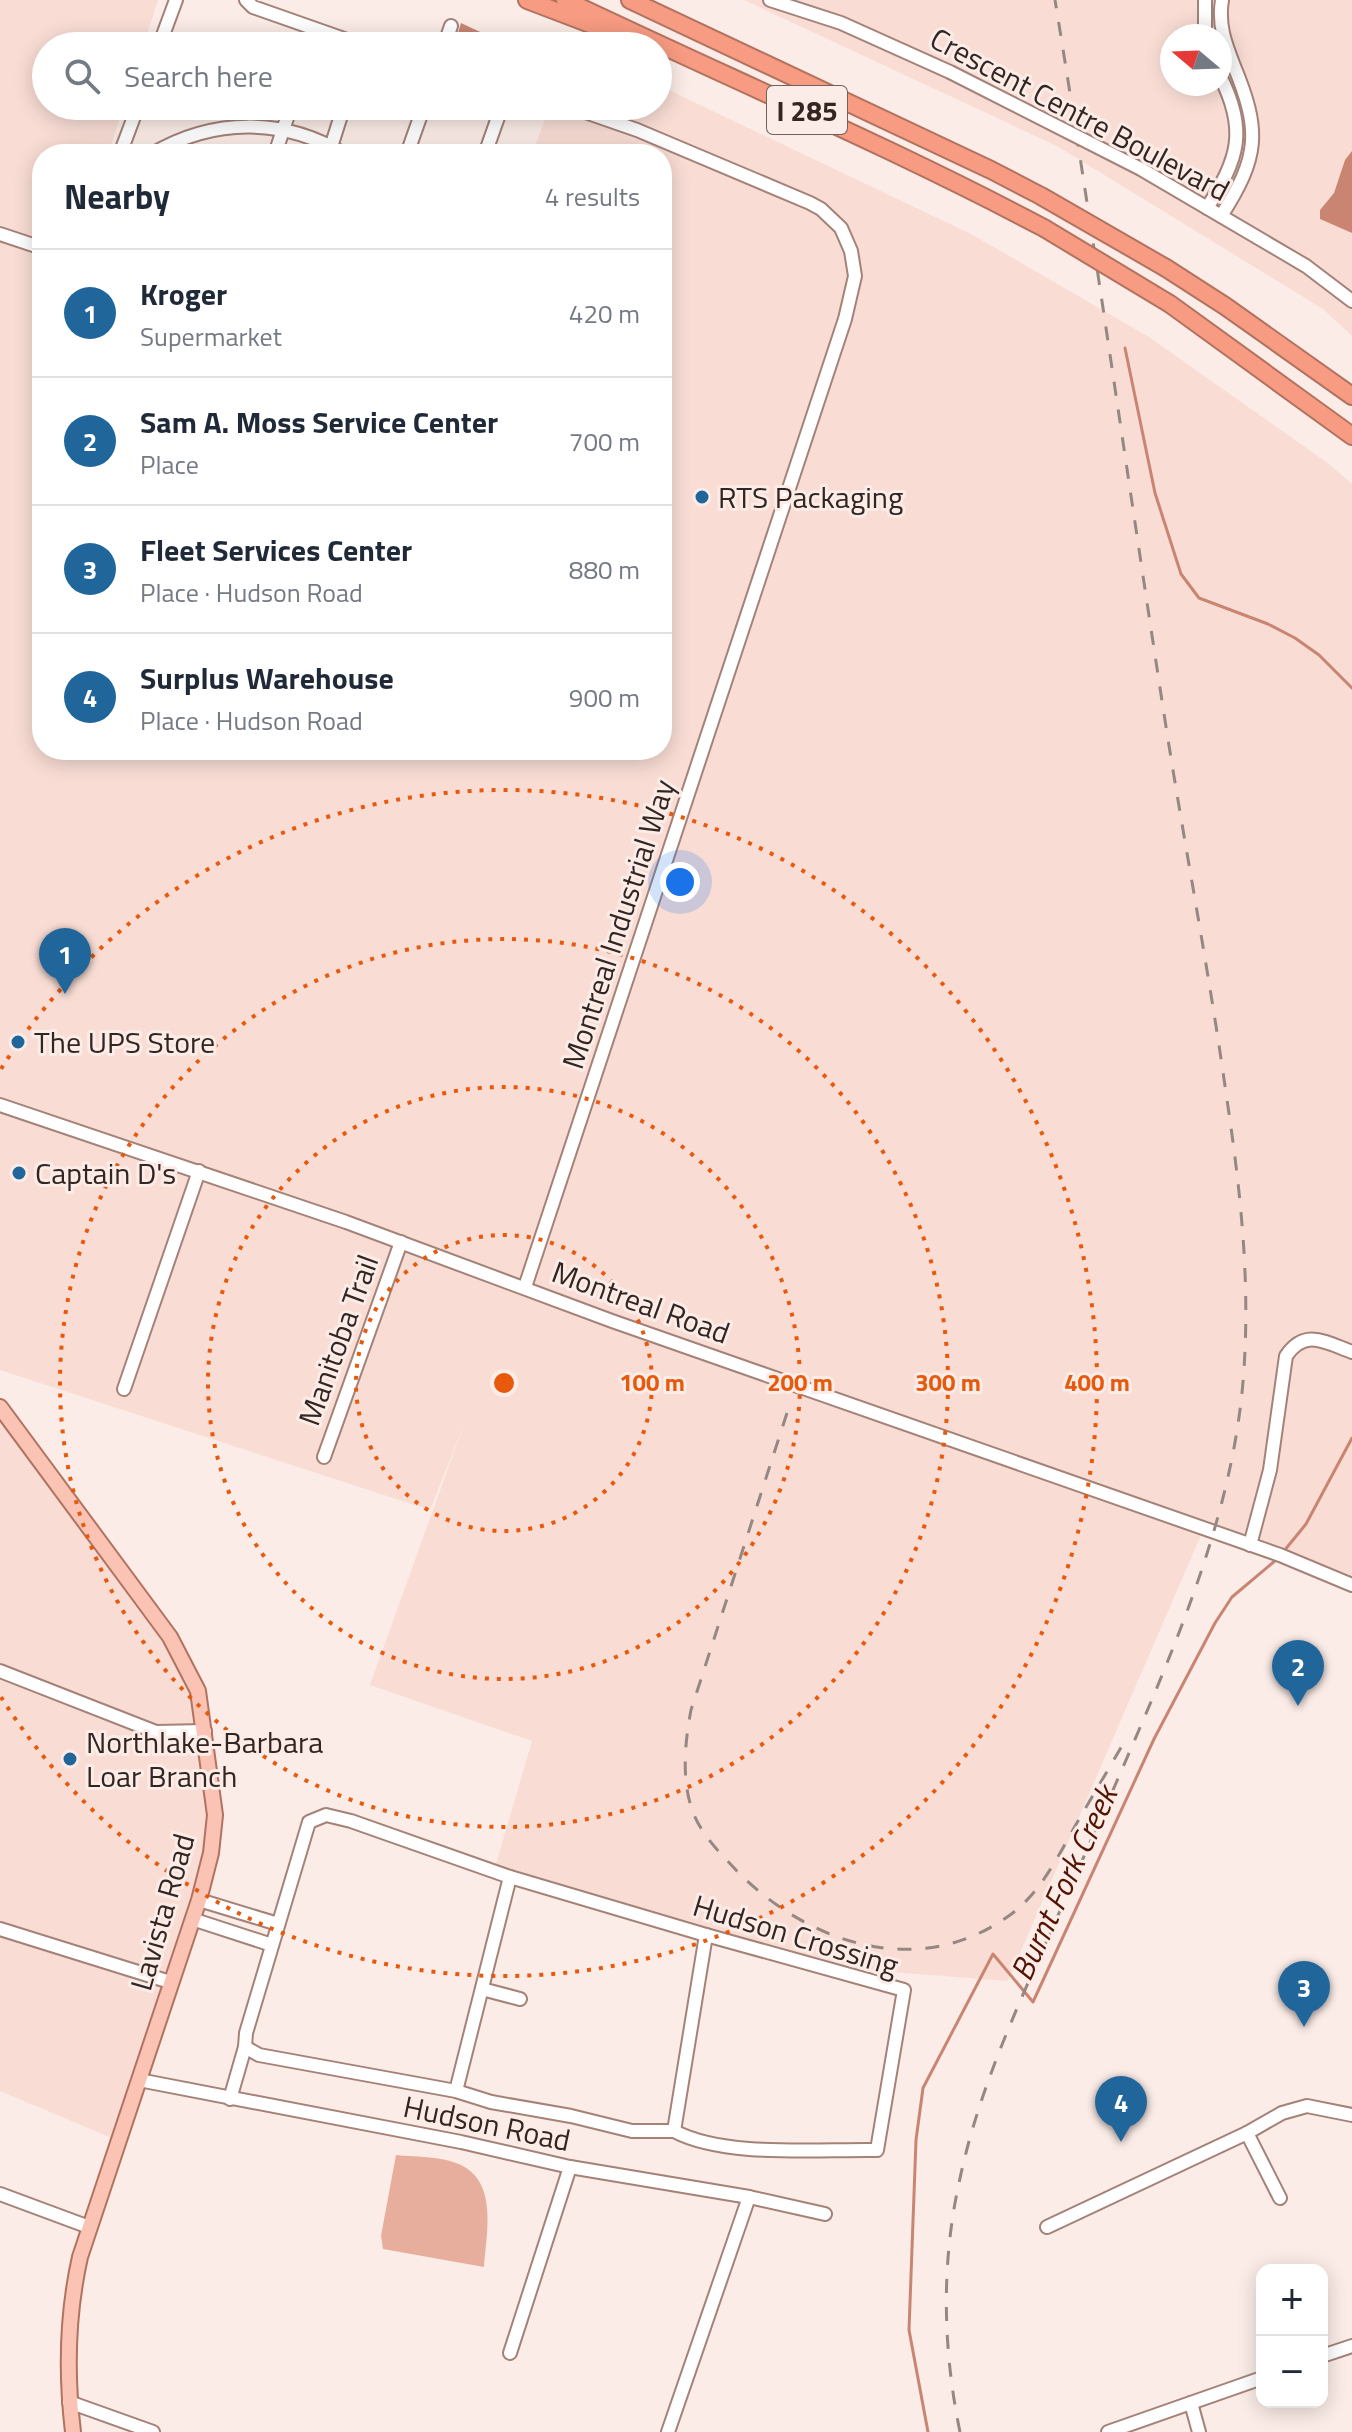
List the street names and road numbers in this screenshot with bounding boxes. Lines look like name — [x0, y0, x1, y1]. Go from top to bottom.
street label: Crescent Centre Boulevard — [922, 15, 1238, 213]
road number: I 285 — [767, 86, 847, 134]
street label: Montreal Industrial Way — [549, 773, 687, 1075]
street label: Manitoba Trail — [286, 1248, 390, 1432]
street label: Montreal Road — [546, 1249, 736, 1355]
street label: Lavista Road — [118, 1828, 206, 1996]
street label: Hudson Crossing — [688, 1882, 904, 1988]
street label: Hudson Road — [399, 2083, 575, 2163]

